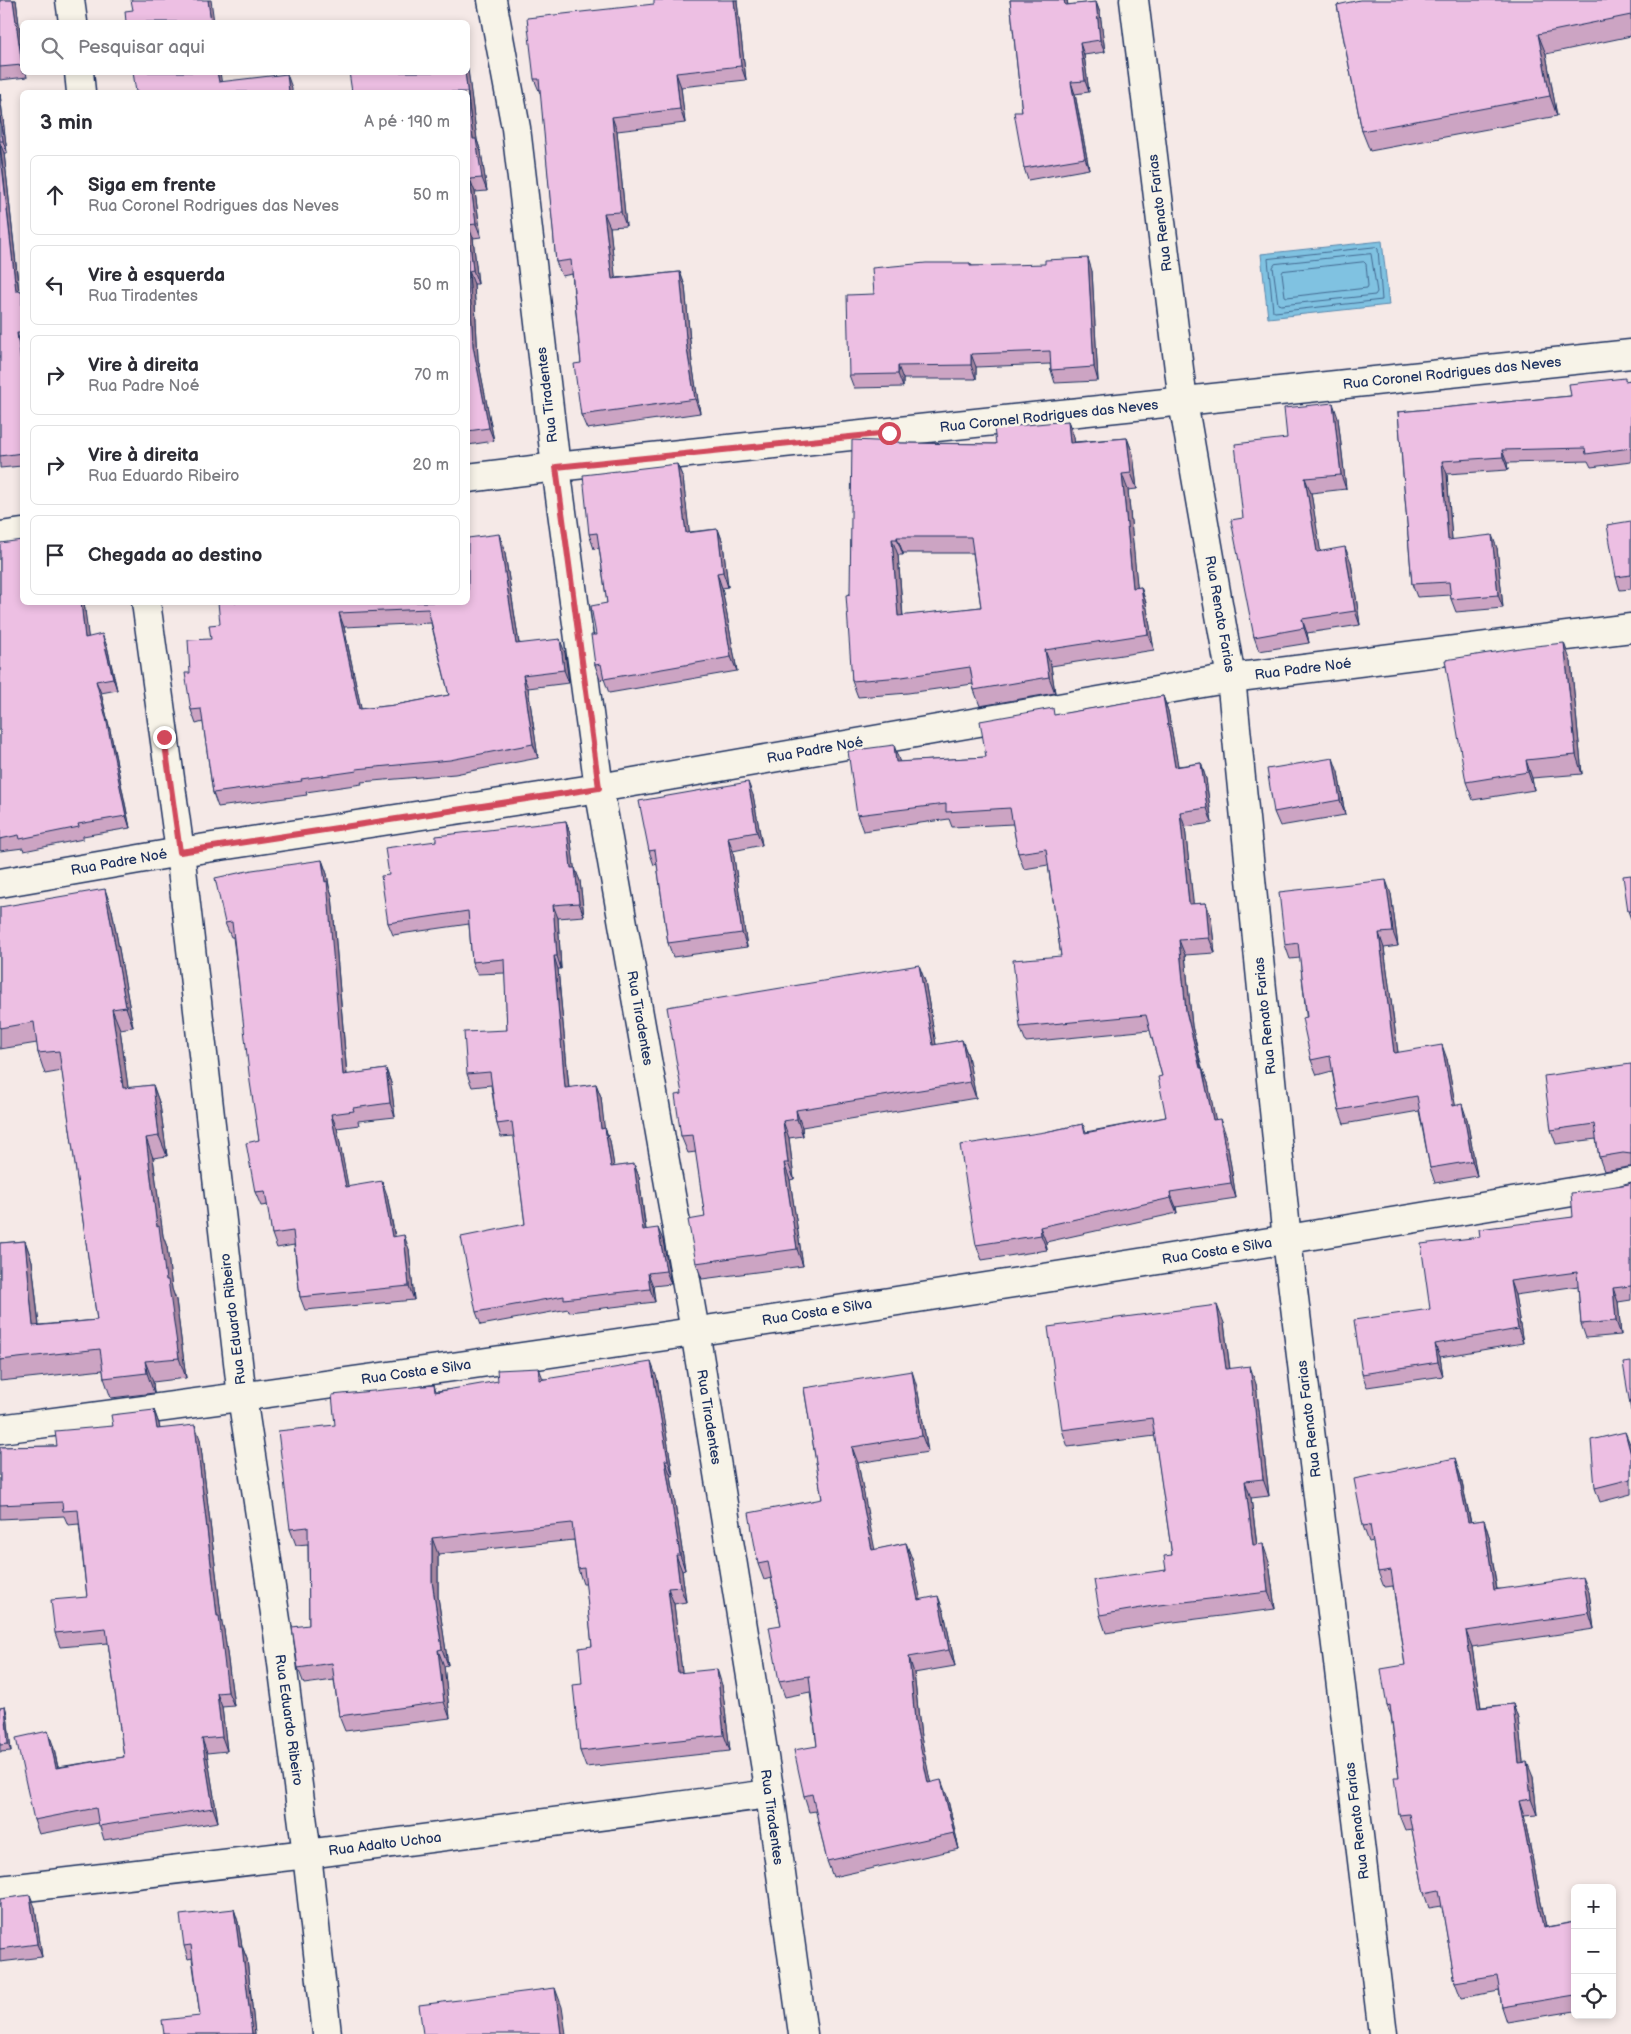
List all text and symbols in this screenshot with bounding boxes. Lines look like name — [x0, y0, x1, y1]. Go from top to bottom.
search box — [20, 20, 470, 75]
icon: search — [38, 34, 66, 62]
text: Pesquisar aqui — [78, 36, 205, 59]
text: 3 min — [40, 110, 93, 135]
text: A pé · 190 m — [364, 113, 450, 132]
street label: Rua Renato Farias — [1144, 153, 1176, 273]
text: Siga em frente — [88, 174, 216, 197]
icon: ahead — [41, 181, 69, 209]
text: 50 m — [413, 186, 449, 205]
text: Rua Coronel Rodrigues das Neves — [88, 197, 339, 216]
text: Vire à esquerda — [88, 264, 225, 287]
icon: left — [41, 271, 69, 299]
text: 50 m — [413, 276, 449, 295]
text: Rua Tiradentes — [88, 287, 198, 306]
street label: Rua Tiradentes — [533, 346, 561, 444]
street label: Rua Coronel Rodrigues das Neves — [1342, 353, 1562, 393]
text: Vire à direita — [88, 354, 199, 377]
icon: right — [41, 361, 69, 389]
text: 70 m — [414, 366, 449, 385]
text: Rua Padre Noé — [88, 377, 199, 396]
street label: Rua Coronel Rodrigues das Neves — [939, 396, 1159, 436]
route start — [878, 422, 901, 445]
text: Vire à direita — [88, 444, 199, 467]
icon: right — [41, 451, 69, 479]
text: 20 m — [413, 456, 449, 475]
text: Rua Eduardo Ribeiro — [88, 467, 239, 486]
icon: arrive — [41, 541, 69, 569]
text: Chegada ao destino — [88, 544, 262, 567]
street label: Rua Renato Farias — [1201, 554, 1239, 674]
street label: Rua Padre Noé — [1254, 655, 1353, 683]
route end — [153, 726, 176, 749]
street label: Rua Padre Noé — [766, 733, 865, 767]
street label: Rua Padre Noé — [70, 845, 169, 879]
street label: Rua Renato Farias — [1250, 956, 1280, 1076]
street label: Rua Tiradentes — [623, 969, 657, 1067]
street label: Rua Costa e Silva — [1161, 1234, 1273, 1268]
street label: Rua Eduardo Ribeiro — [216, 1252, 250, 1386]
street label: Rua Costa e Silva — [761, 1295, 873, 1329]
street label: Rua Costa e Silva — [360, 1356, 472, 1388]
street label: Rua Renato Farias — [1293, 1359, 1325, 1479]
street label: Rua Tiradentes — [693, 1368, 725, 1466]
street label: Rua Eduardo Ribeiro — [271, 1653, 307, 1787]
street label: Rua Renato Farias — [1341, 1761, 1373, 1881]
street label: Rua Tiradentes — [757, 1768, 787, 1866]
street label: Rua Adalto Uchoa — [328, 1829, 443, 1859]
map controls — [1571, 1884, 1616, 2019]
button: + — [1571, 1884, 1616, 1929]
button: − — [1571, 1929, 1616, 1974]
button: locate — [1571, 1974, 1616, 2019]

